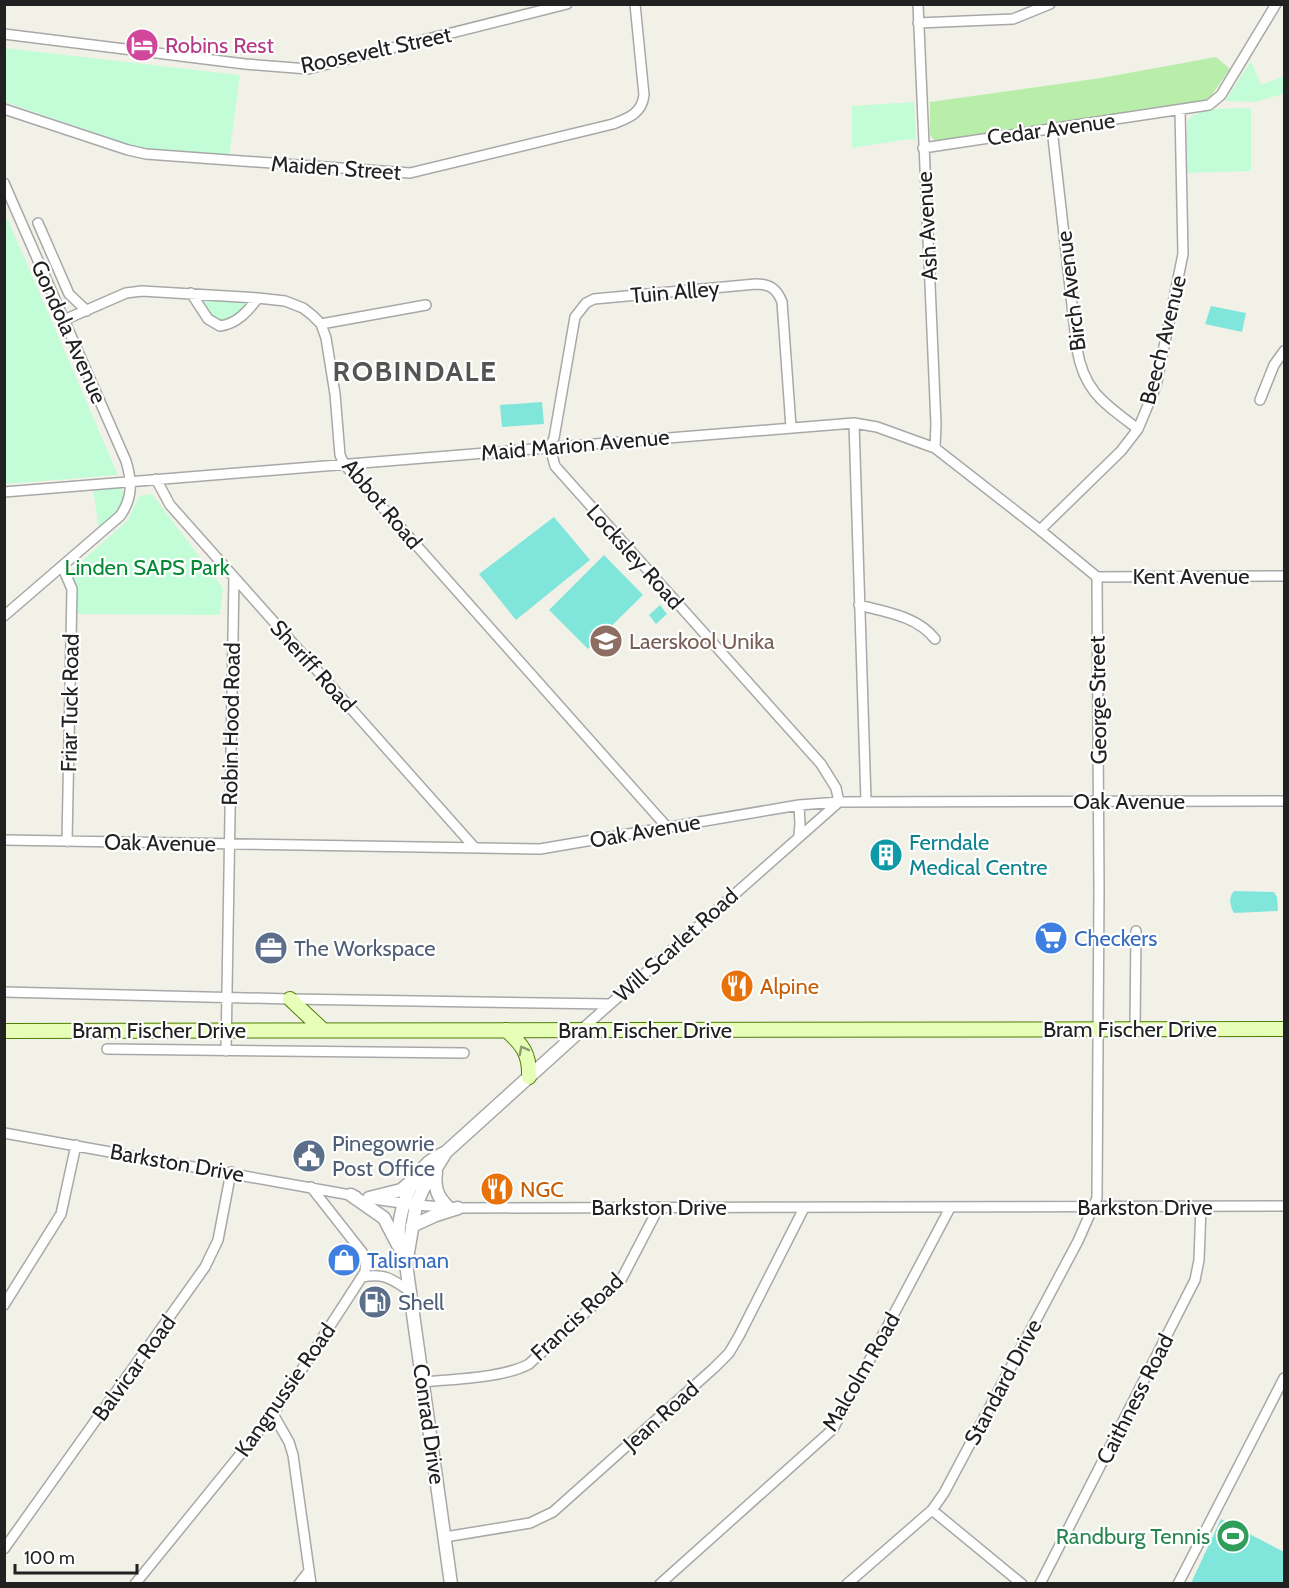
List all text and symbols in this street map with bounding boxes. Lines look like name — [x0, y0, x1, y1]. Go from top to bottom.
street label: Roosevelt Street — [298, 21, 454, 79]
hotel icon: Robins Rest — [124, 27, 160, 63]
place label: Robins Rest — [165, 32, 274, 59]
street label: Cedar Avenue — [985, 107, 1117, 151]
street label: Maiden Street — [270, 150, 402, 186]
street label: Ash Avenue — [911, 171, 943, 281]
street label: Birch Avenue — [1050, 229, 1092, 353]
street label: Gondola Avenue — [25, 256, 113, 408]
street label: Beech Avenue — [1134, 273, 1192, 407]
street label: Tuin Alley — [629, 275, 721, 309]
district label: ROBINDALE — [333, 354, 497, 388]
street label: Maid Marion Avenue — [480, 423, 670, 467]
street label: Abbot Road — [336, 453, 428, 555]
street label: Locksley Road — [581, 499, 689, 615]
park label: Linden SAPS Park — [64, 554, 230, 581]
street label: Kent Avenue — [1132, 563, 1250, 590]
street label: Sheriff Road — [265, 614, 361, 718]
school or university icon: Laerskool Unika — [588, 623, 624, 659]
place label: Laerskool Unika — [629, 628, 775, 655]
street label: Friar Tuck Road — [55, 634, 85, 772]
street label: George Street — [1083, 635, 1113, 765]
street label: Robin Hood Road — [216, 642, 246, 806]
street label: Oak Avenue — [1073, 788, 1185, 815]
street label: Oak Avenue — [588, 808, 702, 854]
street label: Oak Avenue — [104, 829, 216, 857]
place label: Ferndale Medical Centre — [909, 829, 1047, 881]
building icon: Ferndale Medical Centre — [868, 837, 904, 873]
street label: Will Scarlet Road — [608, 882, 744, 1008]
supermarket icon: Checkers — [1033, 920, 1069, 956]
place label: Checkers — [1074, 925, 1157, 952]
office icon: The Workspace — [253, 930, 289, 966]
place label: The Workspace — [294, 935, 436, 962]
restaurant icon: Alpine — [719, 968, 755, 1004]
place label: Alpine — [760, 973, 819, 1000]
street label: Bram Fischer Drive — [1043, 1016, 1217, 1043]
street label: Bram Fischer Drive — [72, 1017, 246, 1044]
street label: Bram Fischer Drive — [558, 1017, 732, 1044]
one-way arrow — [519, 1045, 531, 1056]
place label: Pinegowrie Post Office — [332, 1130, 435, 1182]
street label: Barkston Drive — [108, 1138, 246, 1188]
public building icon: Pinegowrie Post Office — [291, 1138, 327, 1174]
restaurant icon: NGC — [479, 1171, 515, 1207]
place label: NGC — [520, 1176, 564, 1203]
street label: Barkston Drive — [591, 1194, 727, 1221]
street label: Barkston Drive — [1077, 1194, 1213, 1221]
shop icon: Talisman — [326, 1242, 362, 1278]
place label: Talisman — [367, 1247, 449, 1274]
street label: Francis Road — [525, 1267, 629, 1367]
fuel station icon: Shell — [357, 1284, 393, 1320]
place label: Shell — [398, 1289, 445, 1316]
street label: Malcolm Road — [816, 1308, 906, 1436]
street label: Balvicar Road — [87, 1310, 181, 1426]
street label: Standard Drive — [959, 1314, 1047, 1450]
street label: Kangnussie Road — [229, 1318, 341, 1462]
street label: Caithness Road — [1091, 1329, 1179, 1469]
street label: Conrad Drive — [407, 1362, 451, 1486]
street label: Jean Road — [617, 1375, 704, 1458]
sports icon: Randburg Tennis — [1215, 1518, 1251, 1554]
place label: Randburg Tennis — [1056, 1523, 1210, 1550]
scale bar — [15, 1537, 136, 1575]
text: 100 m — [24, 1547, 75, 1569]

